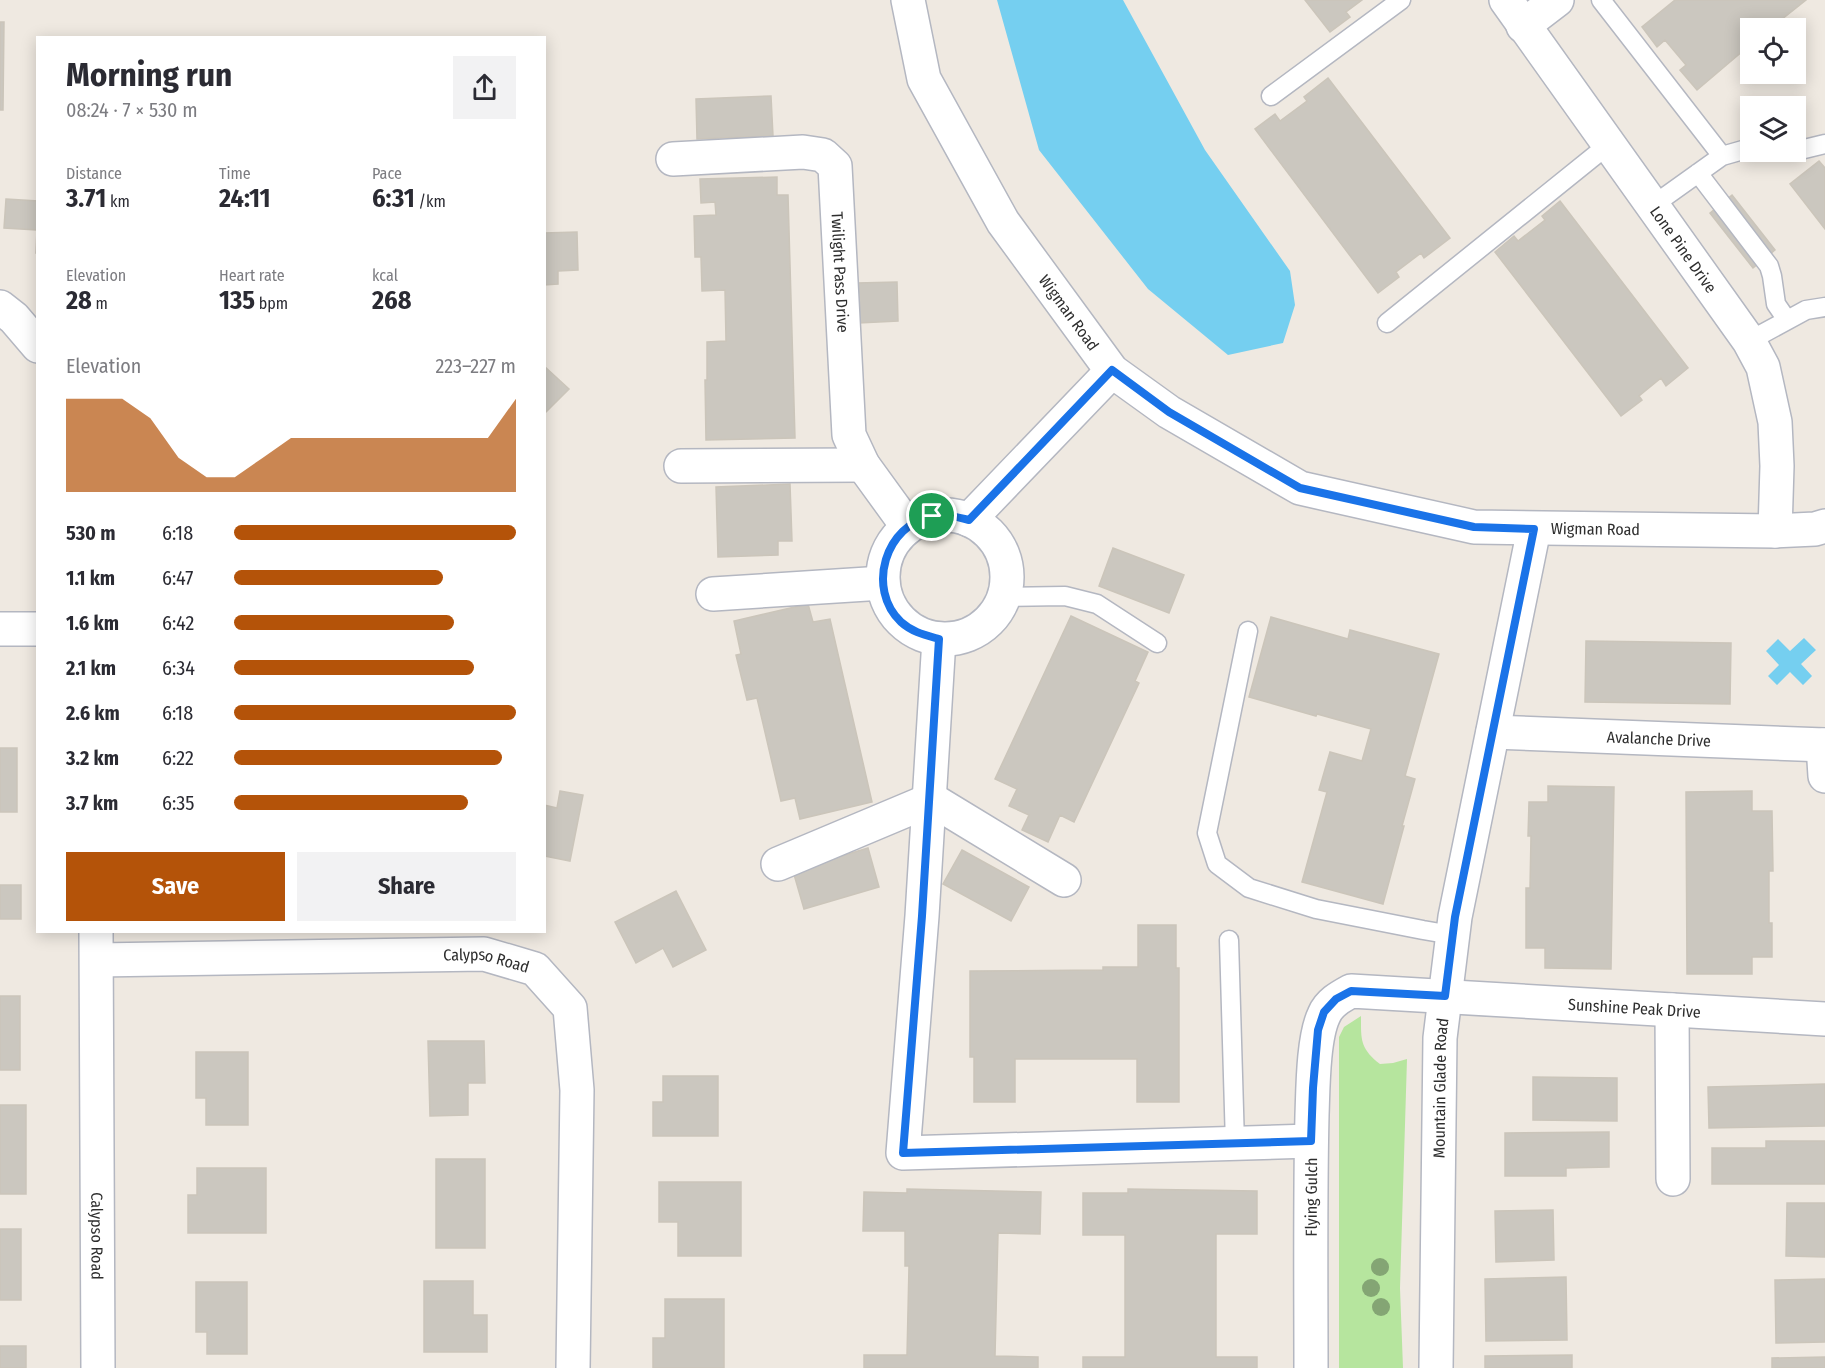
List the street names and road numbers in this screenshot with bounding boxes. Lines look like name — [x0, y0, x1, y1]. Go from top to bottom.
street label: Lone Pine Drive — [1646, 203, 1720, 296]
street label: Twilight Pass Drive — [827, 211, 853, 333]
street label: Wigman Road — [1035, 271, 1103, 354]
street label: Wigman Road — [1551, 519, 1640, 539]
street label: Avalanche Drive — [1606, 727, 1711, 751]
street label: Calypso Road — [443, 945, 531, 977]
street label: Sunshine Peak Drive — [1568, 995, 1701, 1022]
street label: Mountain Glade Road — [1430, 1017, 1452, 1158]
street label: Flying Gulch — [1302, 1157, 1321, 1236]
street label: Calypso Road — [87, 1192, 107, 1280]

